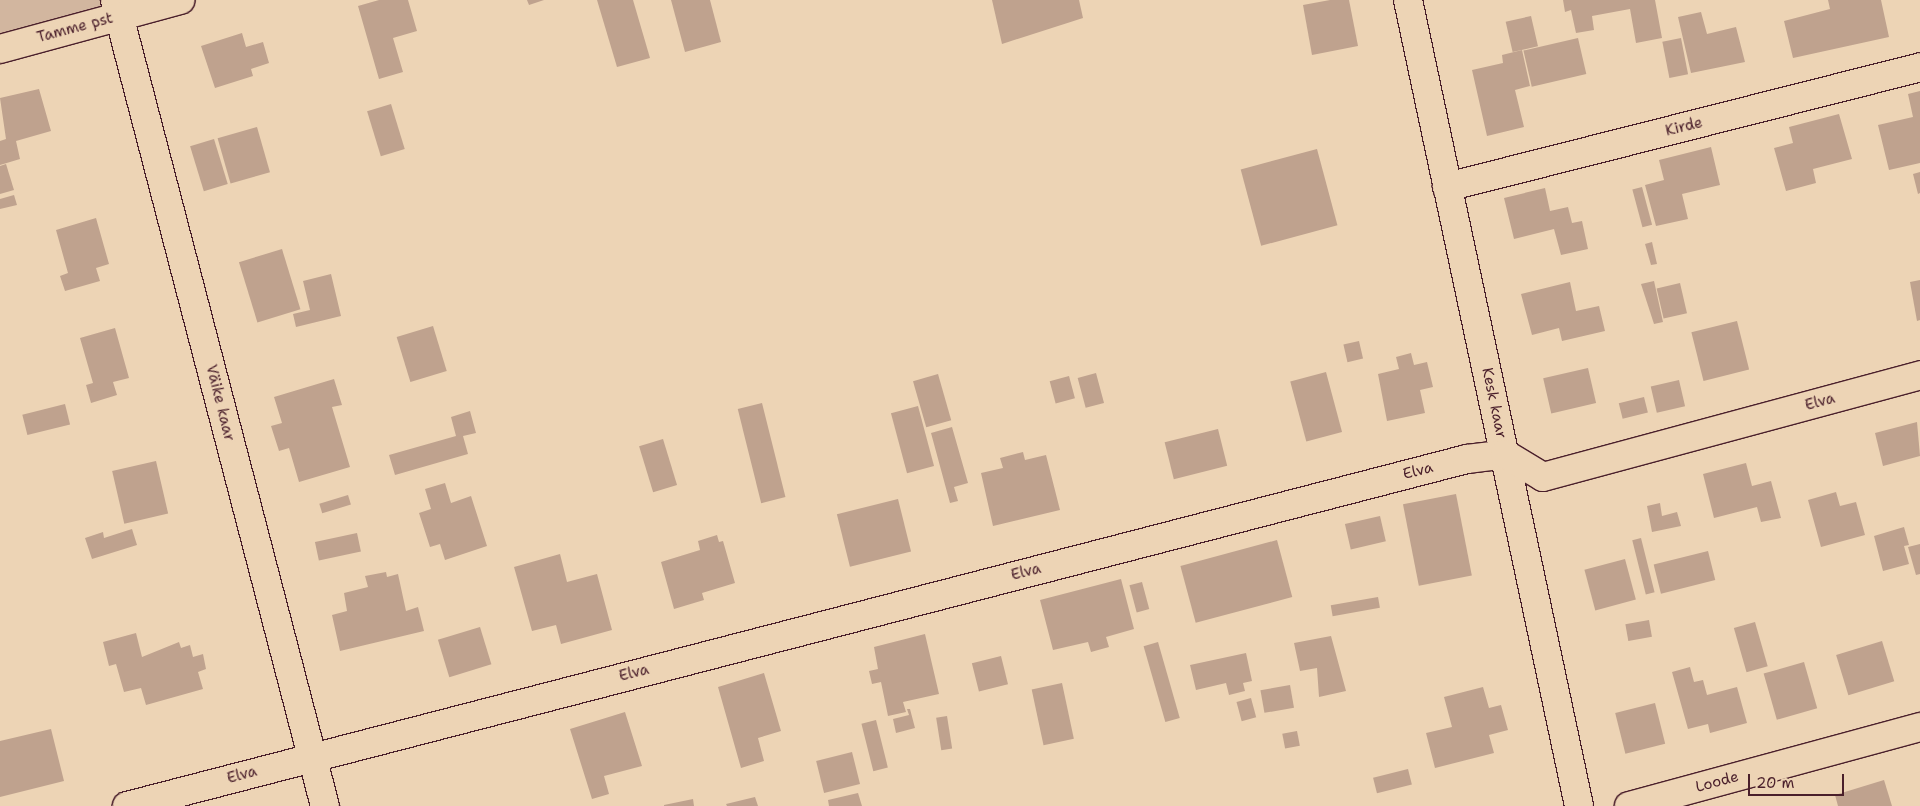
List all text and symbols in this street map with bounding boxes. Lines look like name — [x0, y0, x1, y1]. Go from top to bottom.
street label: Tamme pst — [35, 9, 115, 47]
street label: Kirde — [1663, 114, 1705, 140]
street label: Väike kaar — [202, 363, 238, 443]
street label: Kesk kaar — [1478, 366, 1510, 440]
street label: Elva — [1803, 389, 1837, 415]
street label: Elva — [1401, 459, 1435, 483]
street label: Elva — [1009, 560, 1043, 584]
street label: Elva — [617, 661, 651, 685]
street label: Elva — [225, 762, 259, 788]
scale bar — [1750, 764, 1846, 796]
street label: Loode — [1693, 768, 1741, 796]
text: 20 m — [1756, 773, 1795, 793]

